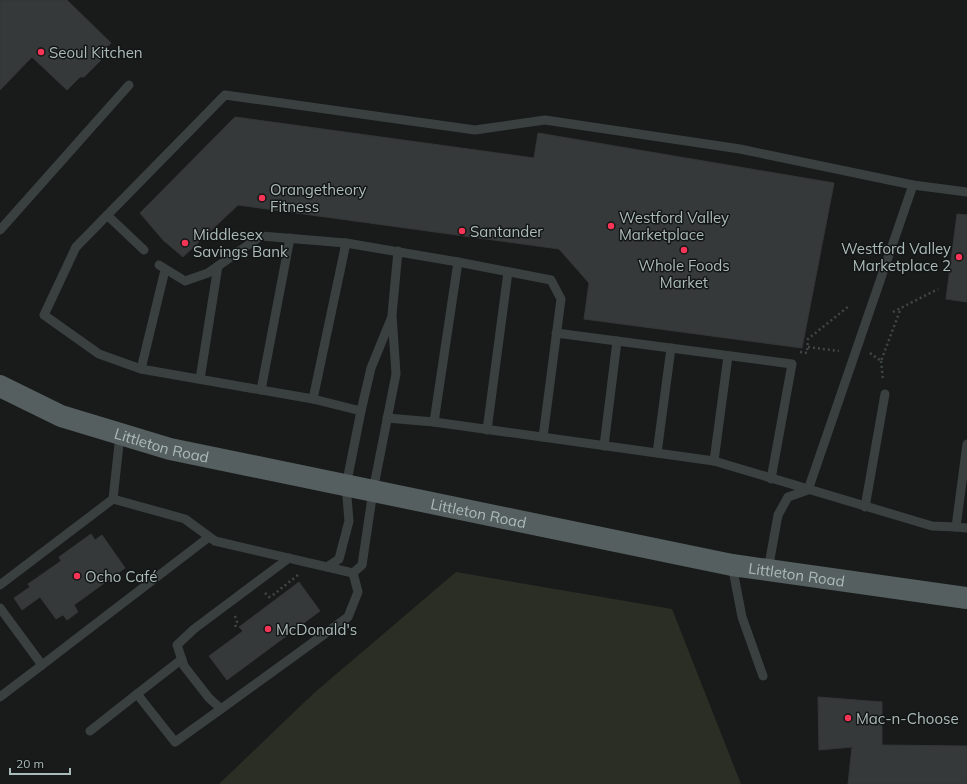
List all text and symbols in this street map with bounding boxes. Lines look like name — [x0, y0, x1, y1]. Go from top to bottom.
place label: Seoul Kitchen — [49, 43, 143, 62]
marker: Seoul Kitchen — [36, 47, 46, 57]
place label: Orangetheory Fitness — [270, 180, 367, 216]
marker: Orangetheory Fitness — [257, 193, 267, 203]
place label: Westford Valley Marketplace — [619, 208, 729, 244]
marker: Westford Valley Marketplace — [606, 221, 616, 231]
place label: Santander — [470, 222, 543, 241]
place label: Middlesex Savings Bank — [193, 225, 288, 261]
marker: Santander — [457, 226, 467, 236]
marker: Middlesex Savings Bank — [180, 238, 190, 248]
place label: Westford Valley Marketplace 2 — [841, 239, 951, 275]
marker: Whole Foods Market — [679, 245, 689, 255]
marker: Westford Valley Marketplace 2 — [954, 252, 964, 262]
place label: Whole Foods Market — [638, 256, 730, 292]
street label: Littleton Road — [112, 423, 211, 466]
street label: Littleton Road — [429, 494, 528, 532]
street label: Littleton Road — [747, 558, 846, 590]
place label: Ocho Café — [85, 567, 157, 586]
marker: Ocho Café — [72, 571, 82, 581]
place label: McDonald's — [276, 620, 357, 639]
marker: McDonald's — [263, 624, 273, 634]
place label: Mac-n-Choose — [856, 709, 959, 728]
marker: Mac-n-Choose — [843, 713, 853, 723]
scale bar — [10, 750, 70, 776]
text: 20 m — [16, 756, 44, 771]

